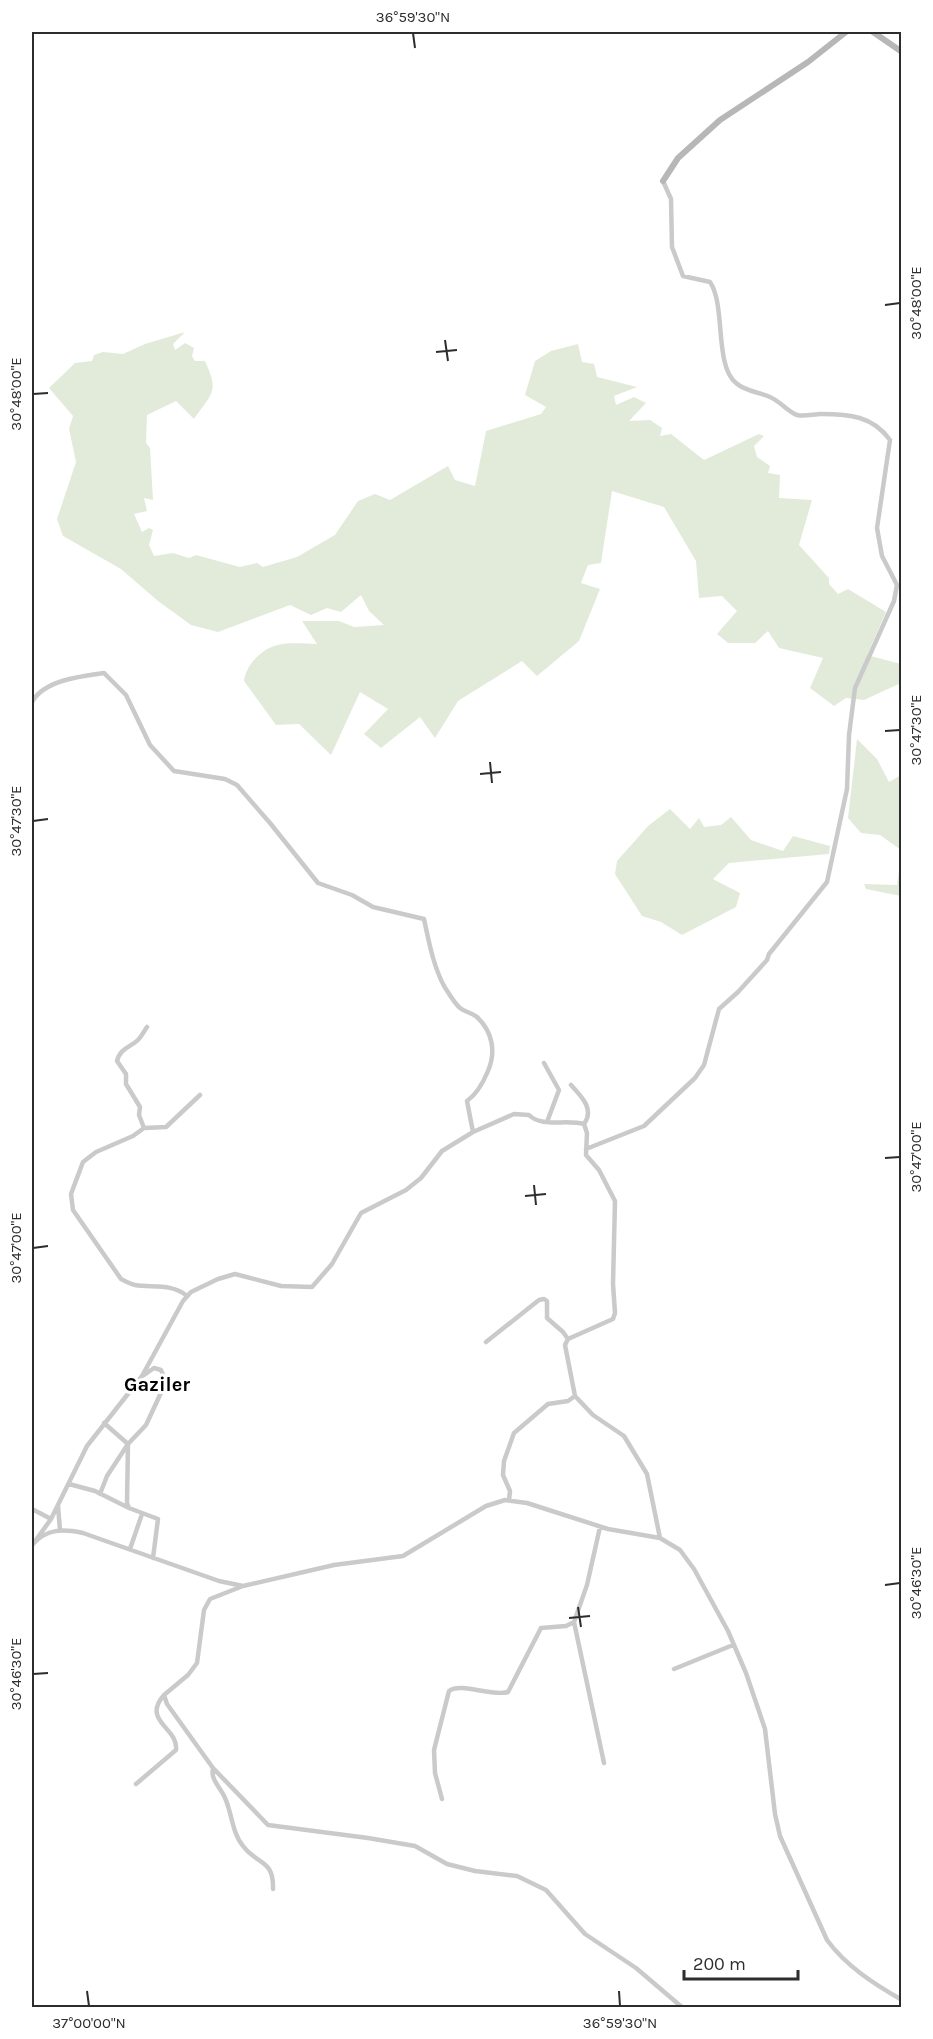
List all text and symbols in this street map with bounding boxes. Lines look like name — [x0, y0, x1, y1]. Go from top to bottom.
text: 36°59'30"N — [376, 8, 450, 26]
text: 30°48'00"E — [907, 266, 925, 340]
text: 30°48'00"E — [7, 357, 25, 431]
text: 30°47'30"E — [907, 694, 925, 766]
text: 30°47'30"E — [7, 785, 25, 857]
text: 30°47'00"E — [907, 1121, 925, 1193]
text: 30°47'00"E — [7, 1212, 25, 1284]
district label: Gaziler — [124, 1373, 190, 1396]
text: 30°46'30"E — [907, 1547, 925, 1619]
text: 30°46'30"E — [7, 1638, 25, 1710]
scale bar — [684, 1943, 798, 1981]
text: 200 m — [693, 1953, 746, 1975]
text: 37°00'00"N — [52, 2014, 126, 2032]
text: 36°59'30"N — [583, 2014, 657, 2032]

